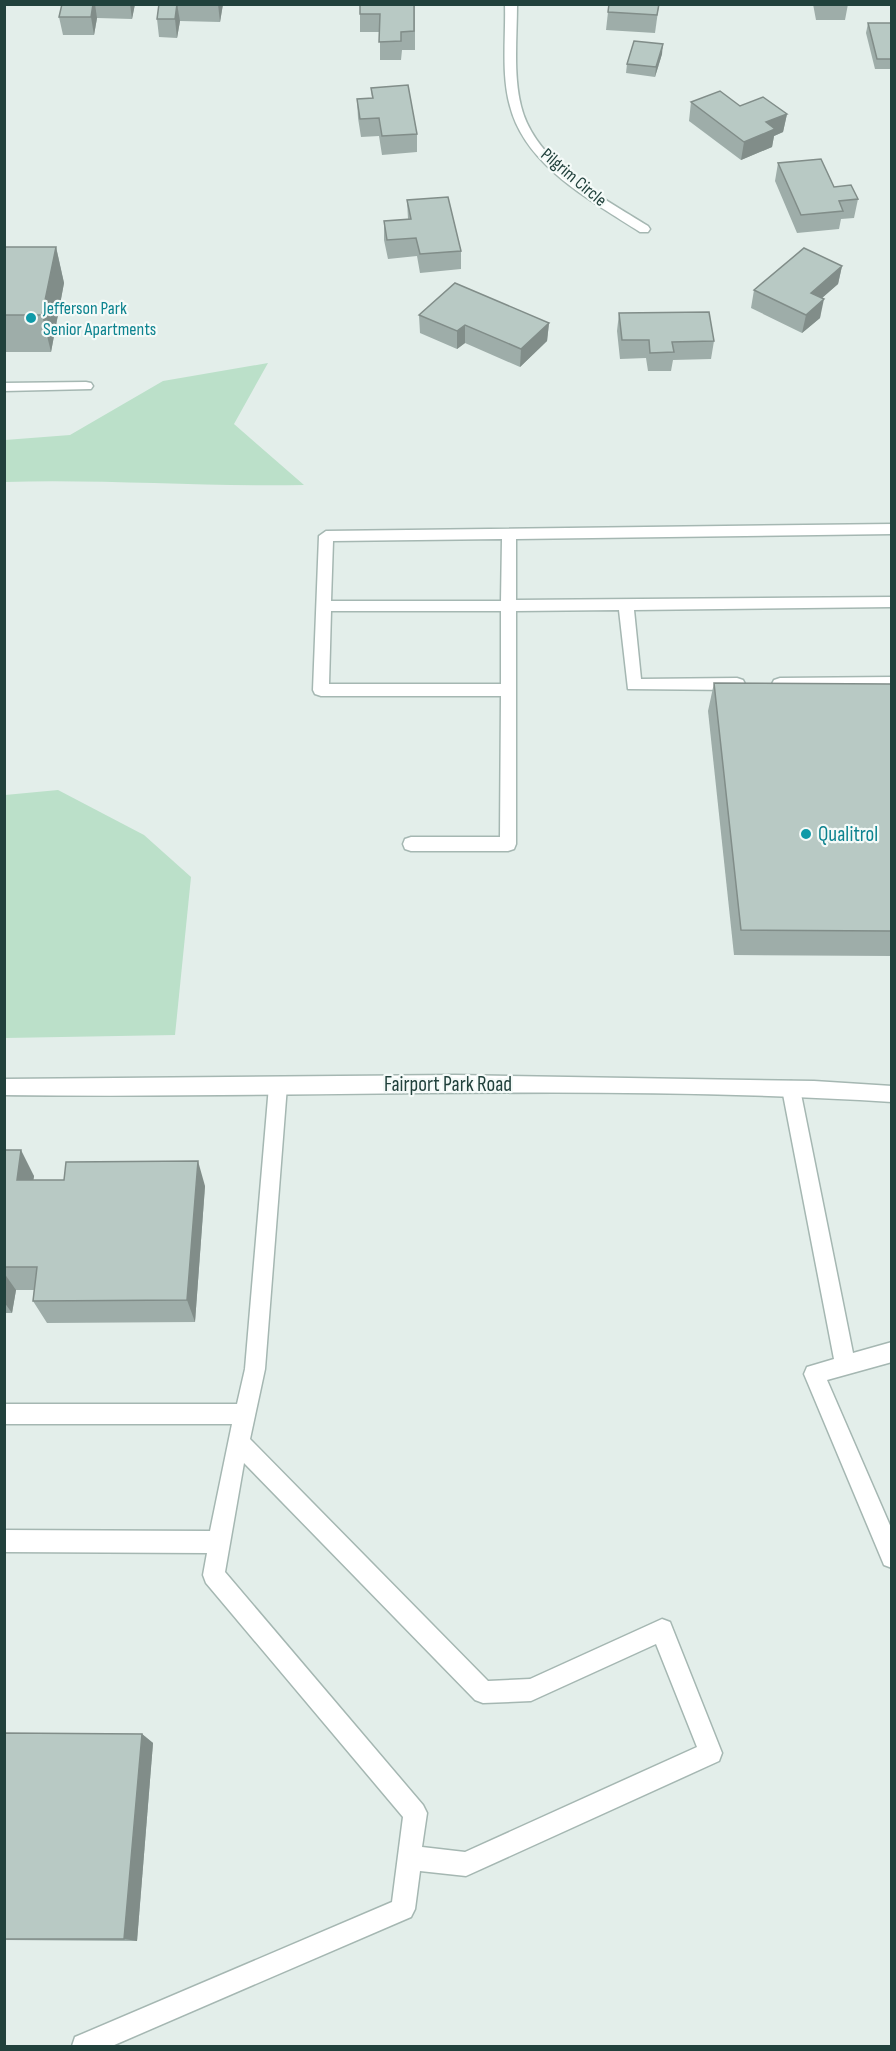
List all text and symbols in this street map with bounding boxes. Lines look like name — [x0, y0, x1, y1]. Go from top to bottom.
street label: Pilgrim Circle — [537, 144, 611, 211]
place label: Jefferson Park Senior Apartments — [42, 298, 156, 340]
marker: Jefferson Park Senior Apartments — [24, 311, 38, 325]
place label: Qualitrol — [818, 822, 878, 847]
marker: Qualitrol — [799, 827, 813, 841]
street label: Fairport Park Road — [384, 1072, 512, 1097]

